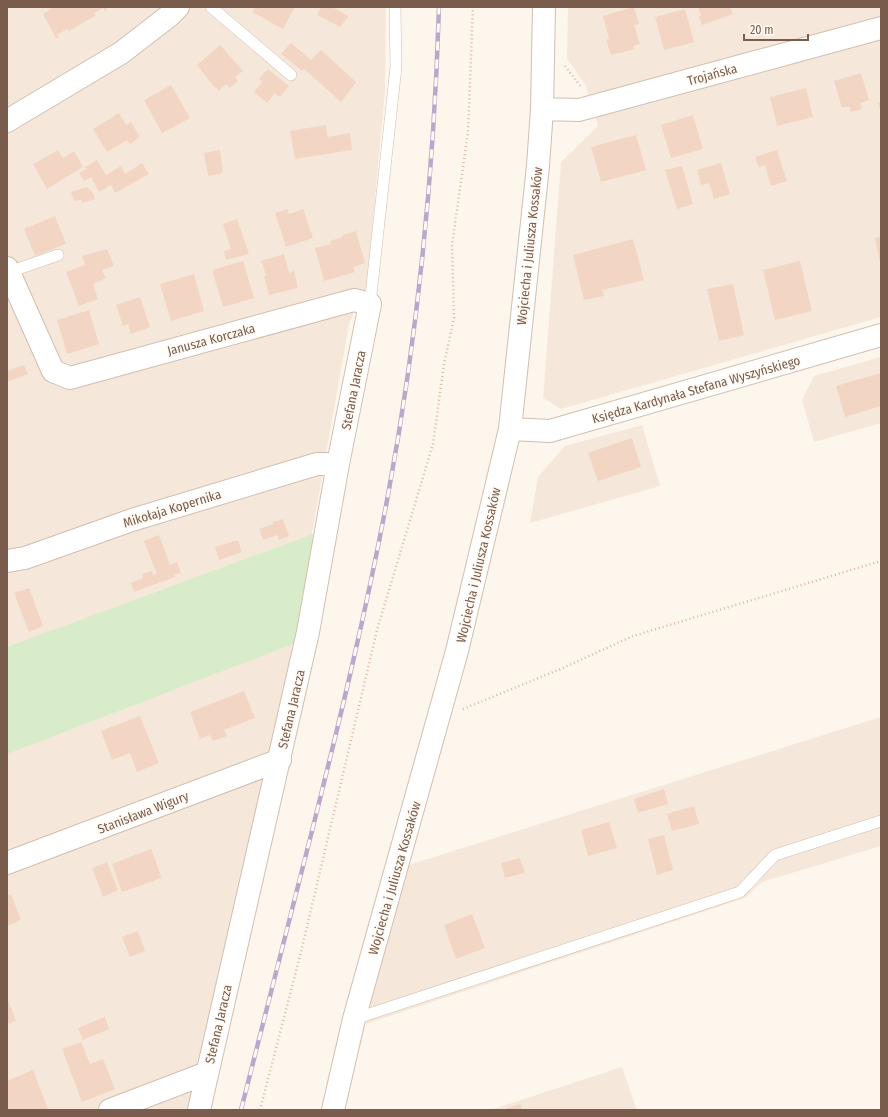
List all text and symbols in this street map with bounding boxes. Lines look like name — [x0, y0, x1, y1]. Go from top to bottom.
scale bar — [744, 16, 808, 42]
text: 20 m — [750, 23, 774, 37]
street label: Trojańska — [686, 61, 739, 88]
street label: Wojciecha i Juliusza Kossaków — [514, 166, 545, 326]
street label: Janusza Korczaka — [166, 321, 257, 358]
street label: Stefana Jaracza — [338, 349, 369, 431]
street label: Księdza Kardynała Stefana Wyszyńskiego — [590, 352, 802, 426]
street label: Wojciecha i Juliusza Kossaków — [453, 485, 504, 644]
street label: Mikołaja Kopernika — [121, 486, 223, 531]
street label: Stefana Jaracza — [275, 668, 308, 750]
street label: Stanisława Wigury — [95, 788, 191, 837]
street label: Wojciecha i Juliusza Kossaków — [365, 799, 424, 957]
street label: Stefana Jaracza — [202, 983, 235, 1065]

